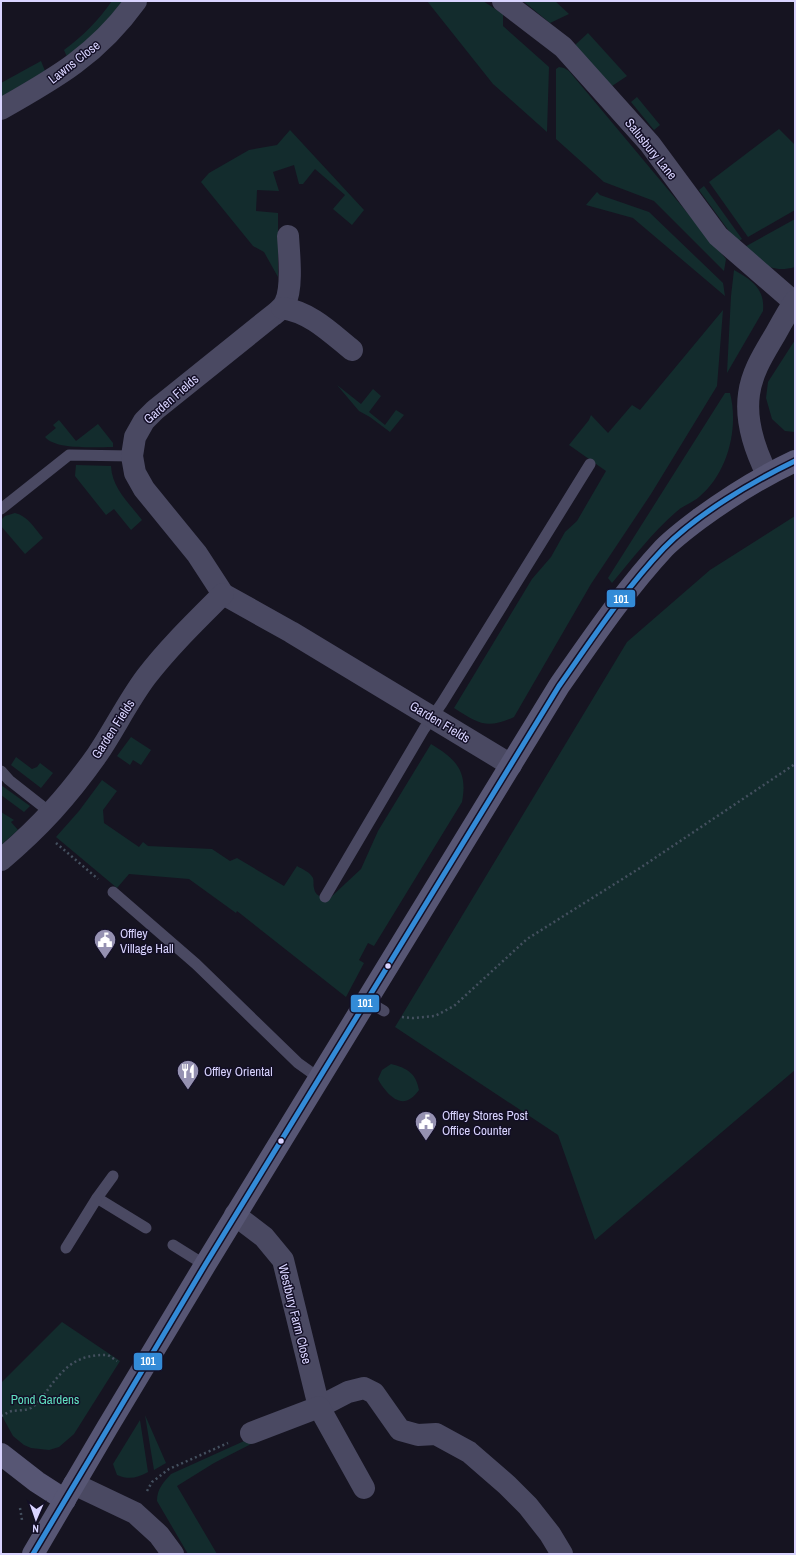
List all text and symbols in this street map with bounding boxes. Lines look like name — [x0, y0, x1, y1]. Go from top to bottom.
street label: Lawns Close — [45, 36, 103, 87]
street label: Salusbury Lane — [621, 115, 681, 183]
street label: Garden Fields — [140, 370, 202, 428]
line badge: 101 — [606, 589, 636, 608]
text: 101 — [613, 592, 629, 606]
street label: Garden Fields — [87, 696, 139, 762]
street label: Garden Fields — [407, 697, 473, 747]
place label: Offley Village Hall — [120, 925, 174, 957]
public building icon: Offley Village Hall — [92, 927, 118, 960]
unlabelled marker — [383, 961, 393, 971]
line badge: 101 — [350, 994, 380, 1013]
text: 101 — [357, 996, 373, 1010]
restaurant icon: Offley Oriental — [175, 1058, 201, 1091]
place label: Offley Oriental — [204, 1063, 273, 1080]
place label: Offley Stores Post Office Counter — [442, 1107, 528, 1139]
public building icon: Offley Stores Post Office Counter — [413, 1109, 439, 1142]
unlabelled marker — [276, 1136, 286, 1146]
street label: Westbury Farm Close — [274, 1262, 316, 1366]
line badge: 101 — [133, 1352, 163, 1371]
text: 101 — [140, 1354, 156, 1368]
park label: Pond Gardens — [11, 1391, 79, 1408]
north arrow — [16, 1499, 56, 1539]
text: N — [32, 1522, 39, 1536]

